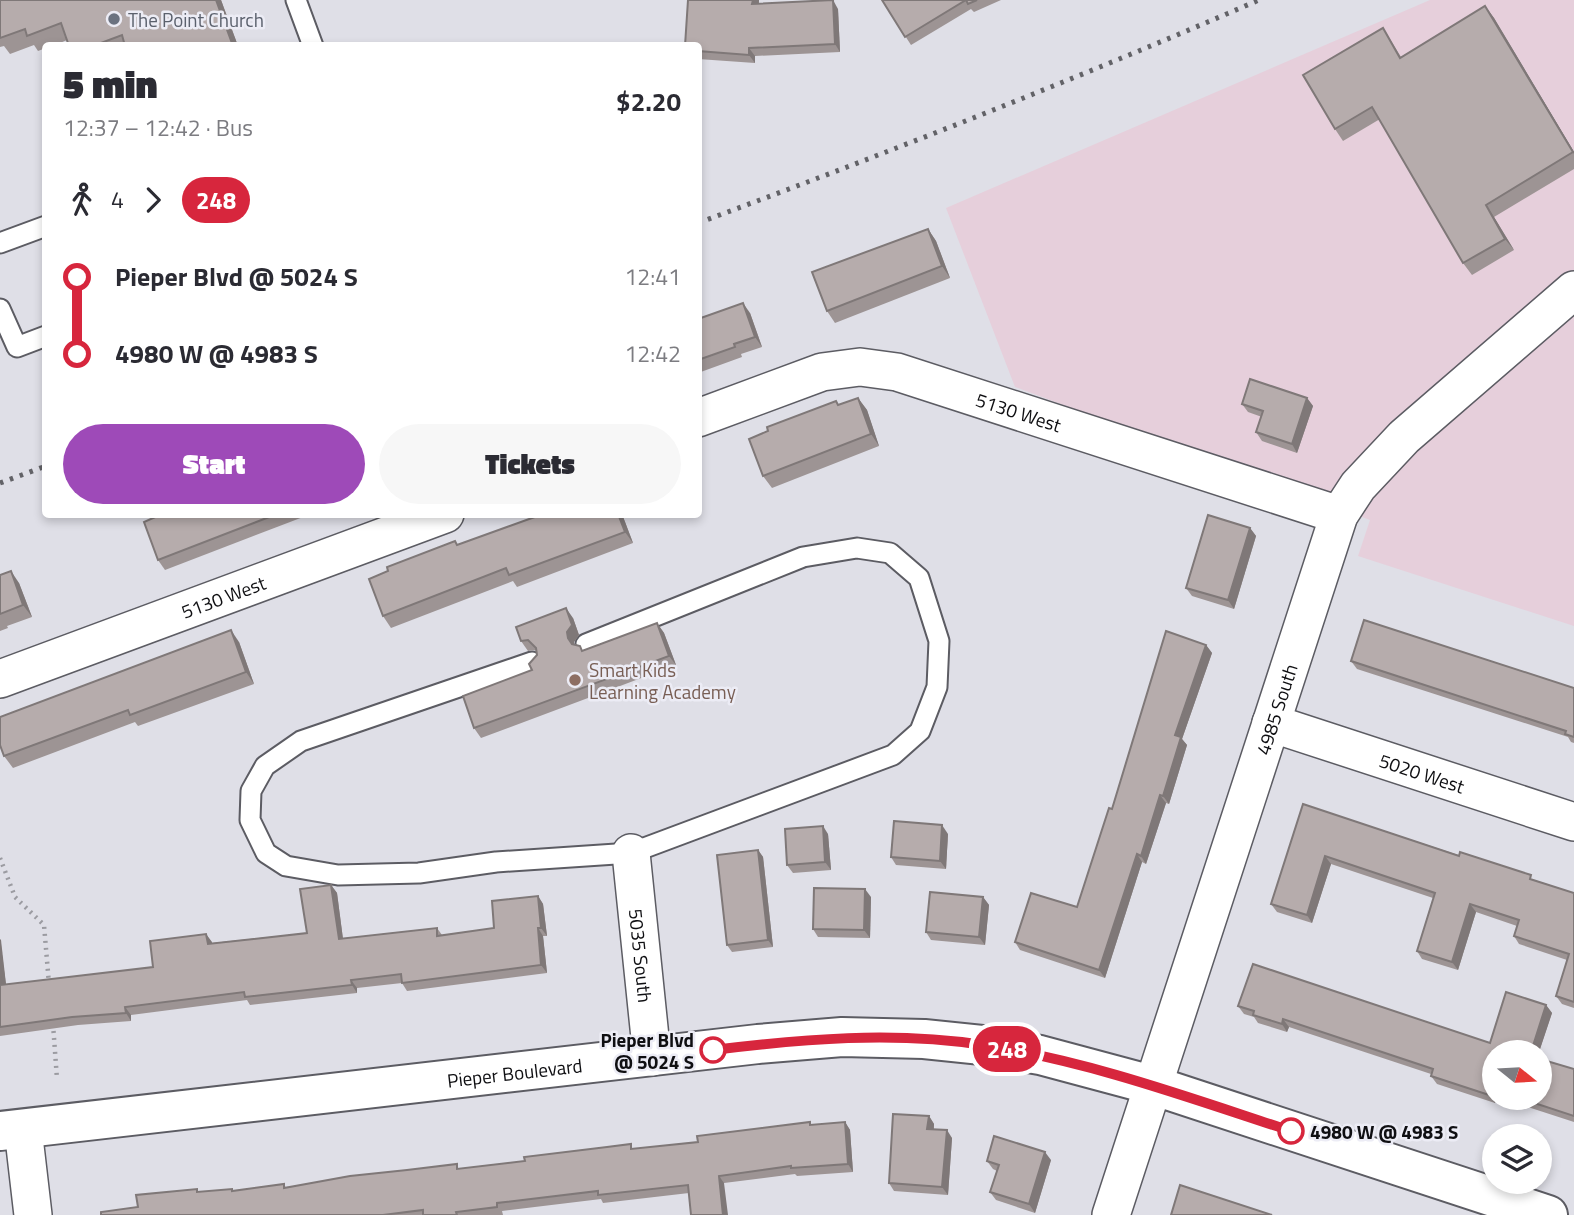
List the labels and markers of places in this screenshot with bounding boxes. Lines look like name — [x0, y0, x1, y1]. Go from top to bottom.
place label: The Point Church — [128, 5, 264, 34]
marker: The Point Church — [106, 11, 122, 27]
place label: Smart Kids Learning Academy — [589, 655, 736, 706]
marker: Smart Kids Learning Academy — [567, 672, 583, 688]
place label: Pieper Blvd @ 5024 S — [600, 1025, 694, 1076]
marker: Pieper Blvd @ 5024 S — [700, 1037, 726, 1063]
place label: 4980 W @ 4983 S — [1310, 1117, 1458, 1146]
marker: 4980 W @ 4983 S — [1278, 1118, 1304, 1144]

